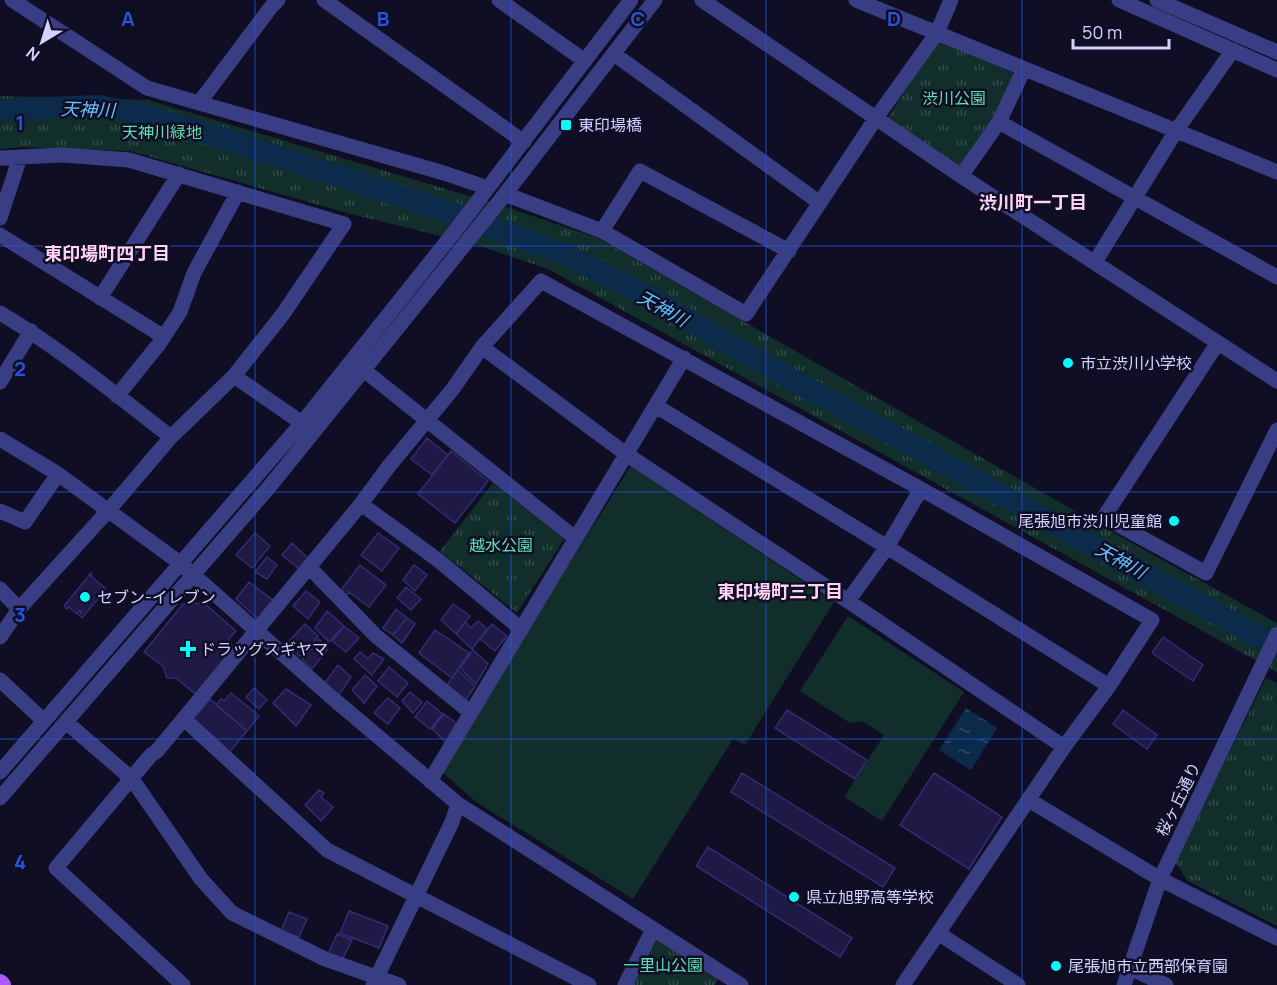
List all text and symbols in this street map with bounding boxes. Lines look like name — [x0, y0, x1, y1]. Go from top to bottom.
text: A — [121, 5, 135, 32]
text: B — [377, 5, 390, 32]
text: C — [631, 5, 645, 32]
text: D — [887, 5, 901, 32]
north arrow — [12, 12, 72, 72]
scale bar — [1073, 12, 1169, 50]
text: 50 m — [1082, 20, 1122, 44]
text: N — [21, 42, 44, 66]
park label: 渋川公園 — [922, 87, 986, 109]
water label: 天神川 — [61, 96, 117, 122]
text: 1 — [16, 109, 24, 136]
place label: 東印場橋 — [578, 114, 642, 136]
marker: 東印場橋 — [559, 118, 573, 132]
park label: 天神川緑地 — [122, 121, 202, 143]
district label: 渋川町一丁目 — [979, 190, 1087, 214]
district label: 東印場町四丁目 — [44, 241, 170, 265]
water label: 天神川 — [634, 284, 694, 333]
place label: 市立渋川小学校 — [1080, 352, 1192, 374]
text: 2 — [14, 355, 26, 382]
marker: 市立渋川小学校 — [1061, 356, 1075, 370]
place label: 尾張旭市渋川児童館 — [1018, 510, 1162, 532]
marker: 尾張旭市渋川児童館 — [1167, 514, 1181, 528]
park label: 越水公園 — [469, 534, 533, 556]
water label: 天神川 — [1092, 536, 1152, 585]
district label: 東印場町三丁目 — [717, 579, 843, 603]
place label: セブン-イレブン — [97, 586, 216, 608]
marker: セブン-イレブン — [78, 590, 92, 604]
text: 3 — [14, 601, 26, 628]
place label: ドラッグスギヤマ — [200, 638, 328, 660]
marker: ドラッグスギヤマ — [181, 642, 195, 656]
street label: 桜ヶ丘通り — [1151, 758, 1205, 840]
text: 4 — [14, 848, 26, 875]
place label: 県立旭野高等学校 — [806, 886, 934, 908]
marker: 県立旭野高等学校 — [787, 890, 801, 904]
park label: 一里山公園 — [623, 954, 703, 976]
place label: 尾張旭市立西部保育園 — [1068, 955, 1228, 977]
marker: 尾張旭市立西部保育園 — [1049, 959, 1063, 973]

